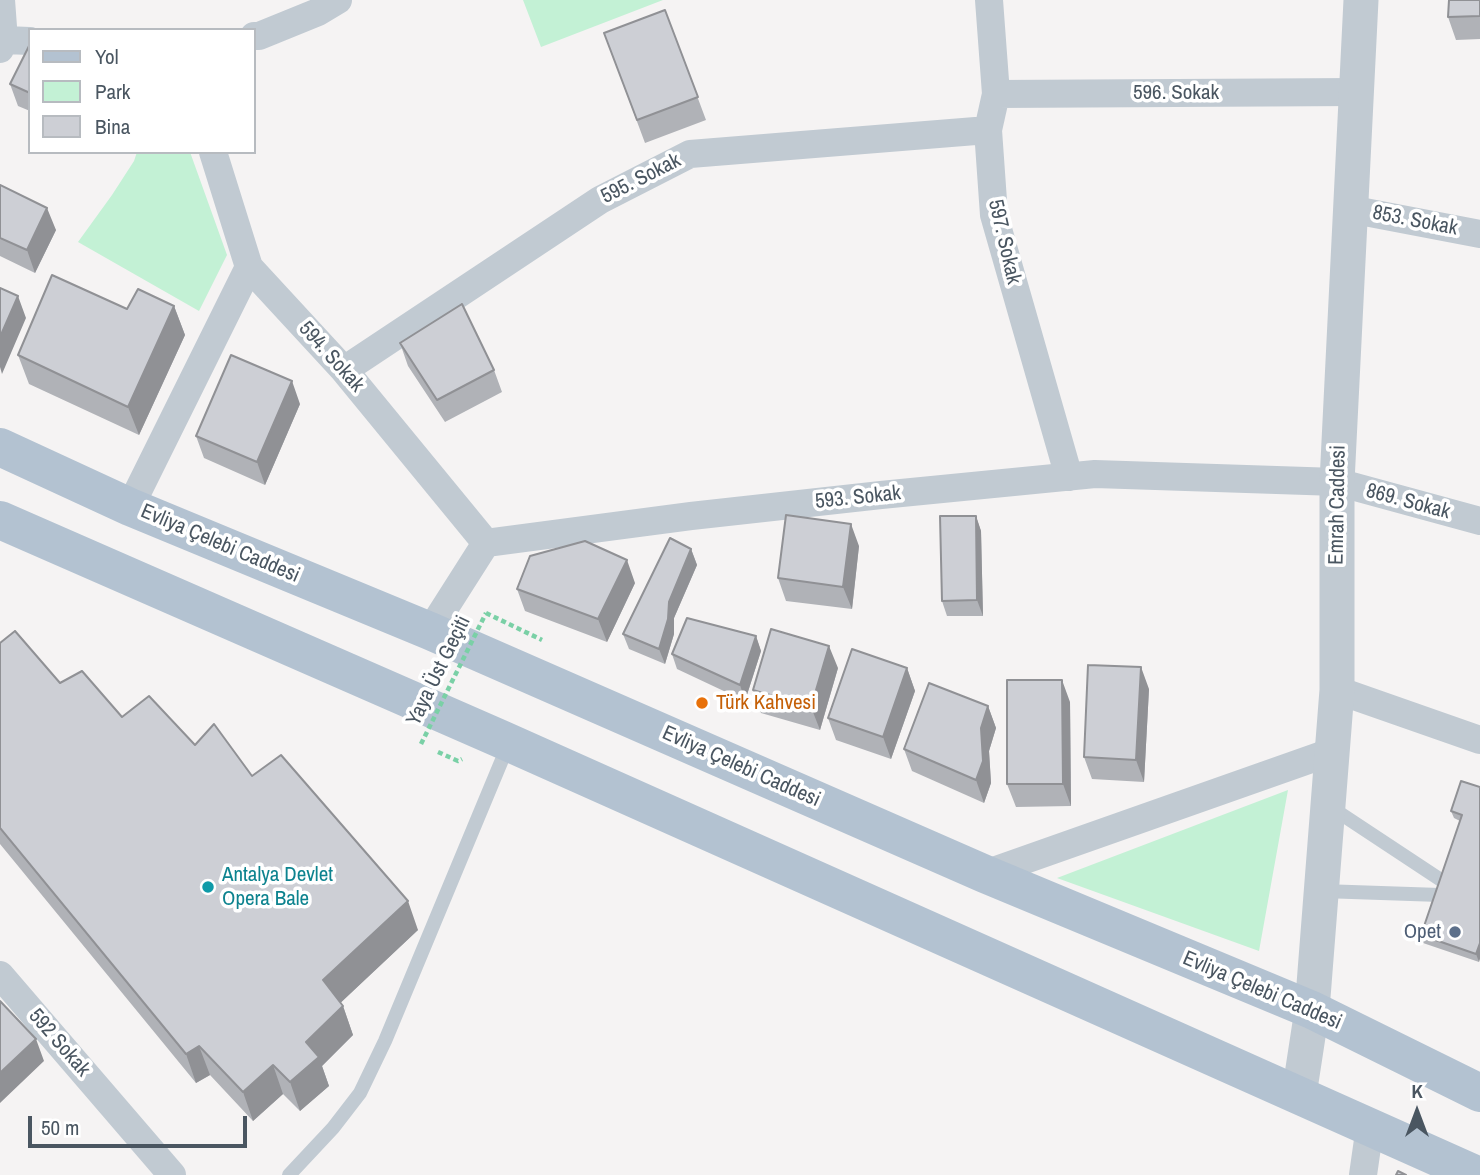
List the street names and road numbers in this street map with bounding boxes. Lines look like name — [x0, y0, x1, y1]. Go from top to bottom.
street label: 596. Sokak — [1133, 80, 1219, 106]
street label: 595. Sokak — [597, 148, 685, 210]
street label: 597. Sokak — [982, 197, 1026, 287]
street label: 853. Sokak — [1370, 200, 1460, 242]
street label: 594. Sokak — [293, 317, 369, 397]
street label: Emrah Caddesi — [1324, 445, 1352, 565]
street label: 869. Sokak — [1363, 479, 1453, 525]
street label: 593. Sokak — [814, 481, 902, 515]
street label: Evliya Çelebi Caddesi — [137, 499, 303, 589]
street label: Yaya Üst Geçiti — [402, 612, 476, 730]
street label: Evliya Çelebi Caddesi — [658, 721, 824, 813]
street label: Evliya Çelebi Caddesi — [1179, 946, 1345, 1036]
street label: 592 Sokak — [23, 1004, 95, 1082]

